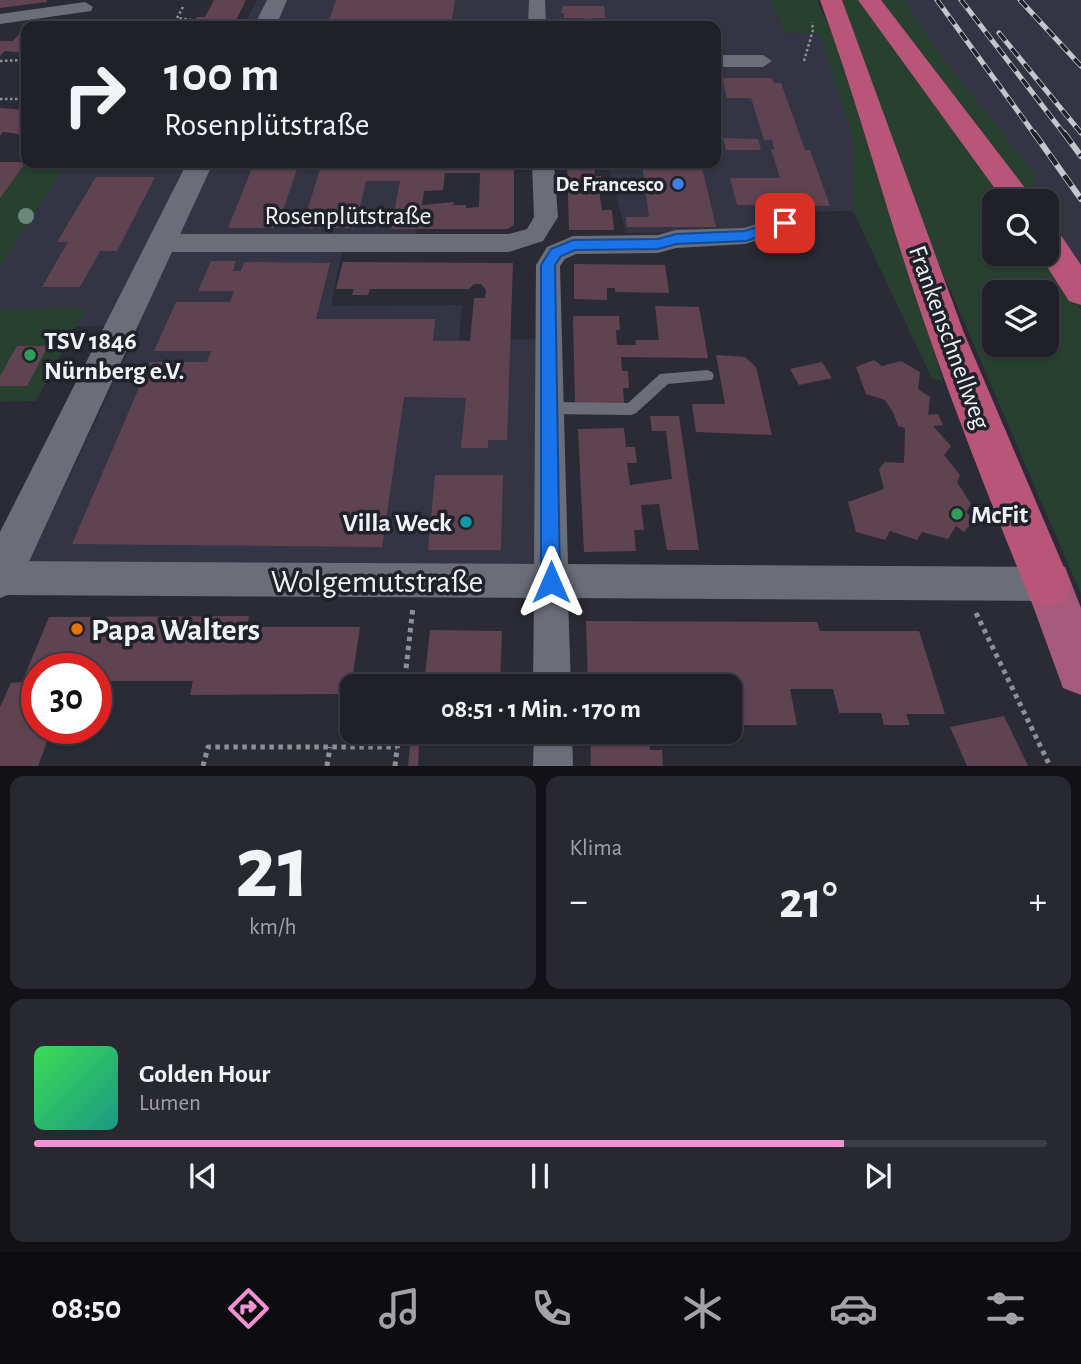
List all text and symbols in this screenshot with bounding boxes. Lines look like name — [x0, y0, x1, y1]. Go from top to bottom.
icon: right — [49, 49, 140, 140]
text: 100 m — [164, 51, 280, 100]
text: Rosenplütstraße — [164, 109, 369, 141]
place label: De Francesco — [555, 174, 664, 195]
marker: De Francesco — [670, 176, 686, 192]
map controls — [982, 189, 1059, 357]
button: search — [982, 189, 1059, 266]
pin — [755, 193, 815, 253]
street label: Rosenplütstraße — [265, 203, 431, 229]
icon: arrive — [766, 204, 804, 242]
street label: Frankenschnellweg — [904, 242, 994, 433]
button: layers — [982, 280, 1059, 357]
place label: TSV 1846 Nürnberg e.V. — [44, 328, 184, 384]
marker: TSV 1846 Nürnberg e.V. — [22, 347, 38, 363]
place label: McFit — [971, 502, 1028, 528]
marker: McFit — [949, 506, 965, 522]
place label: Villa Weck — [343, 510, 452, 536]
marker: Villa Weck — [458, 514, 474, 530]
position arrow — [514, 545, 588, 619]
street label: Wolgemutstraße — [271, 566, 483, 598]
place label: Papa Walters — [91, 614, 260, 646]
marker: Papa Walters — [69, 621, 85, 637]
speed limit sign: 30 — [21, 653, 112, 744]
text: 08:51 · 1 Min. · 170 m — [441, 696, 641, 722]
text: 21 — [235, 823, 311, 914]
text: Klima — [570, 837, 622, 860]
text: 21° — [779, 875, 837, 927]
text: − — [570, 883, 588, 921]
text: + — [1029, 883, 1047, 921]
text: km/h — [249, 916, 296, 939]
text: Golden Hour — [139, 1061, 270, 1087]
text: Lumen — [139, 1092, 201, 1115]
icon: previous — [184, 1157, 222, 1195]
icon: pause — [521, 1157, 559, 1195]
icon: next — [859, 1157, 897, 1195]
icon: directions — [224, 1284, 273, 1333]
icon: music — [375, 1284, 424, 1333]
icon: phone — [527, 1284, 576, 1333]
icon: climate — [678, 1284, 727, 1333]
icon: car — [829, 1284, 878, 1333]
icon: filters — [981, 1284, 1030, 1333]
text: 08:50 — [51, 1292, 121, 1324]

